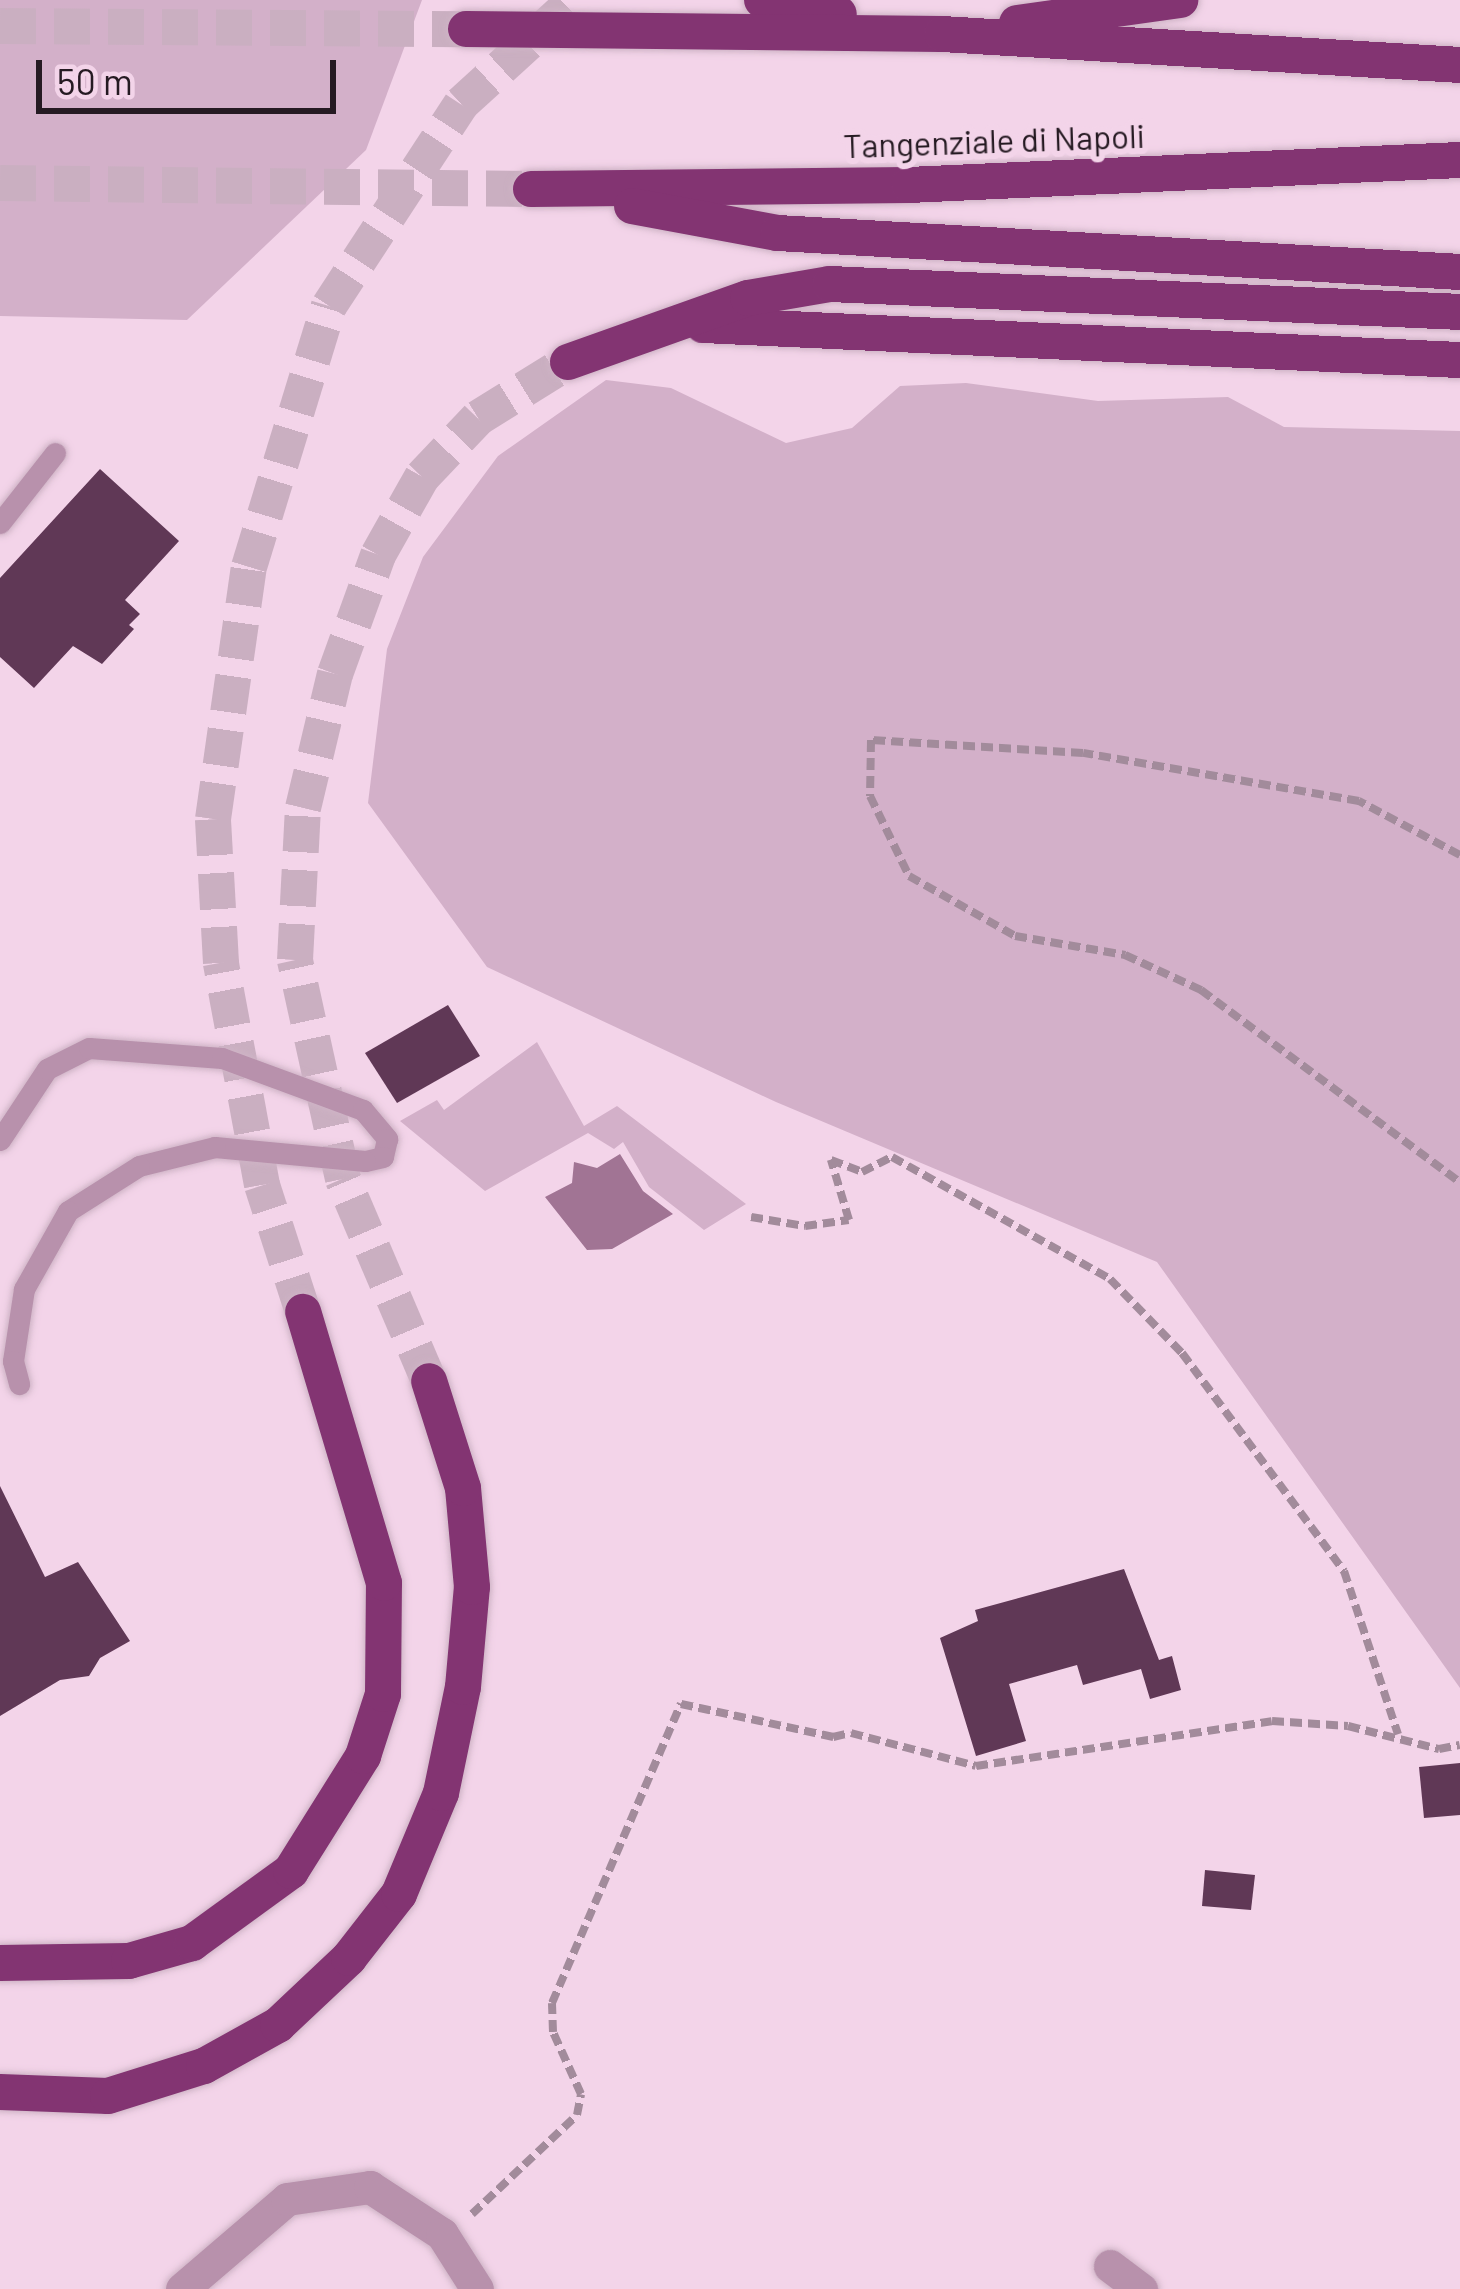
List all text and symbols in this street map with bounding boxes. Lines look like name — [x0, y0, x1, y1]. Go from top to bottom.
scale bar — [42, 36, 342, 110]
text: 50 m — [57, 59, 133, 102]
street label: Tangenziale di Napoli — [842, 116, 1146, 166]

